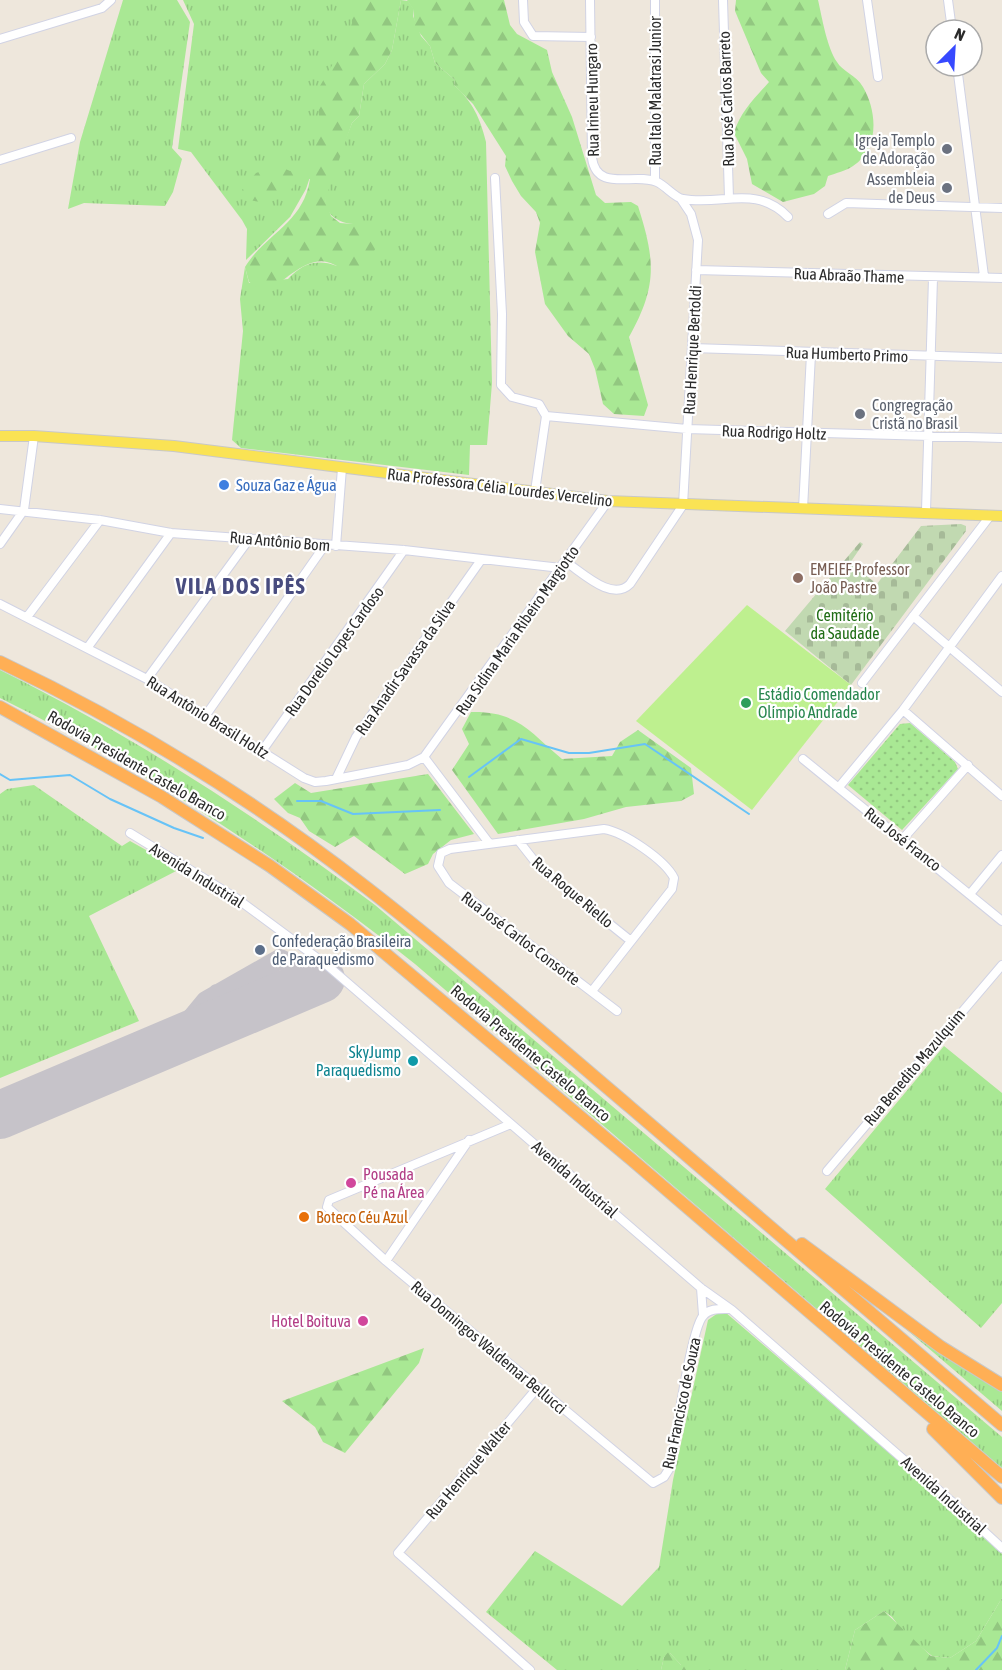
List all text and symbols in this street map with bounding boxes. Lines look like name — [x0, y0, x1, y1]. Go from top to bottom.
street label: Rua Italo Malatrasi Junior — [646, 16, 664, 166]
north arrow — [924, 18, 984, 78]
text: N — [952, 24, 968, 44]
street label: Rua José Carlos Barreto — [715, 31, 737, 167]
street label: Rua Irineu Hungaro — [582, 43, 603, 157]
place label: Igreja Templo de Adoração — [855, 131, 935, 168]
marker: Igreja Templo de Adoração — [940, 142, 954, 156]
place label: Assembleia de Deus — [867, 170, 935, 206]
marker: Assembleia de Deus — [940, 181, 954, 195]
street label: Rua Abraão Thame — [793, 264, 905, 286]
street label: Rua Henrique Bertoldi — [680, 285, 705, 415]
street label: Rua Humberto Primo — [785, 343, 909, 365]
place label: Congregração Cristã no Brasil — [872, 396, 959, 432]
marker: Congregração Cristã no Brasil — [853, 407, 867, 421]
street label: Rua Rodrigo Holtz — [721, 421, 827, 444]
street label: Rua Professora Célia Lourdes Vercelino — [386, 464, 614, 510]
place label: Souza Gaz e Água — [236, 476, 337, 495]
marker: Souza Gaz e Água — [217, 478, 231, 492]
street label: Rua Antônio Bom — [229, 528, 331, 554]
street label: Rua Sidina Maria Ribeiro Margiotto — [452, 542, 583, 719]
place label: EMEIEF Professor João Pastre — [810, 560, 909, 596]
marker: EMEIEF Professor João Pastre — [791, 571, 805, 585]
district label: VILA DOS IPÊS — [175, 573, 306, 599]
street label: Rua Dorelio Lopes Cardoso — [281, 583, 388, 720]
street label: Rua Anadir Savassa da Silva — [351, 596, 459, 738]
park label: Cemitério da Saudade — [811, 606, 879, 642]
street label: Rua Antônio Brasil Holtz — [144, 672, 273, 762]
place label: Estádio Comendador Olímpio Andrade — [758, 685, 880, 722]
marker: Estádio Comendador Olímpio Andrade — [739, 696, 753, 710]
street label: Rodovia Presidente Castelo Branco — [45, 707, 229, 823]
street label: Rua José Franco — [861, 804, 945, 874]
street label: Avenida Industrial — [147, 839, 248, 912]
street label: Rua Roque Riello — [528, 853, 617, 932]
street label: Rua José Carlos Consorte — [458, 888, 584, 988]
place label: Confederação Brasileira de Paraquedismo — [272, 932, 411, 969]
marker: Confederação Brasileira de Paraquedismo — [253, 943, 267, 957]
street label: Rodovia Presidente Castelo Branco — [448, 981, 614, 1125]
street label: Rua Benedito Mazulquim — [860, 1005, 969, 1130]
place label: SkyJump Paraquedismo — [316, 1043, 401, 1080]
marker: SkyJump Paraquedismo — [406, 1054, 420, 1068]
street label: Avenida Industrial — [528, 1137, 622, 1222]
place label: Pousada Pé na Área — [363, 1165, 425, 1201]
marker: Pousada Pé na Área — [344, 1176, 358, 1190]
place label: Boteco Céu Azul — [316, 1208, 409, 1226]
marker: Boteco Céu Azul — [297, 1210, 311, 1224]
street label: Rua Domingos Waldemar Bellucci — [407, 1277, 570, 1418]
street label: Rodovia Presidente Castelo Branco — [817, 1297, 983, 1441]
place label: Hotel Boituva — [271, 1312, 351, 1330]
marker: Hotel Boituva — [356, 1314, 370, 1328]
street label: Rua Francisco de Souza — [658, 1336, 704, 1470]
street label: Rua Henrique Walter — [422, 1417, 515, 1523]
street label: Avenida Industrial — [898, 1452, 991, 1538]

